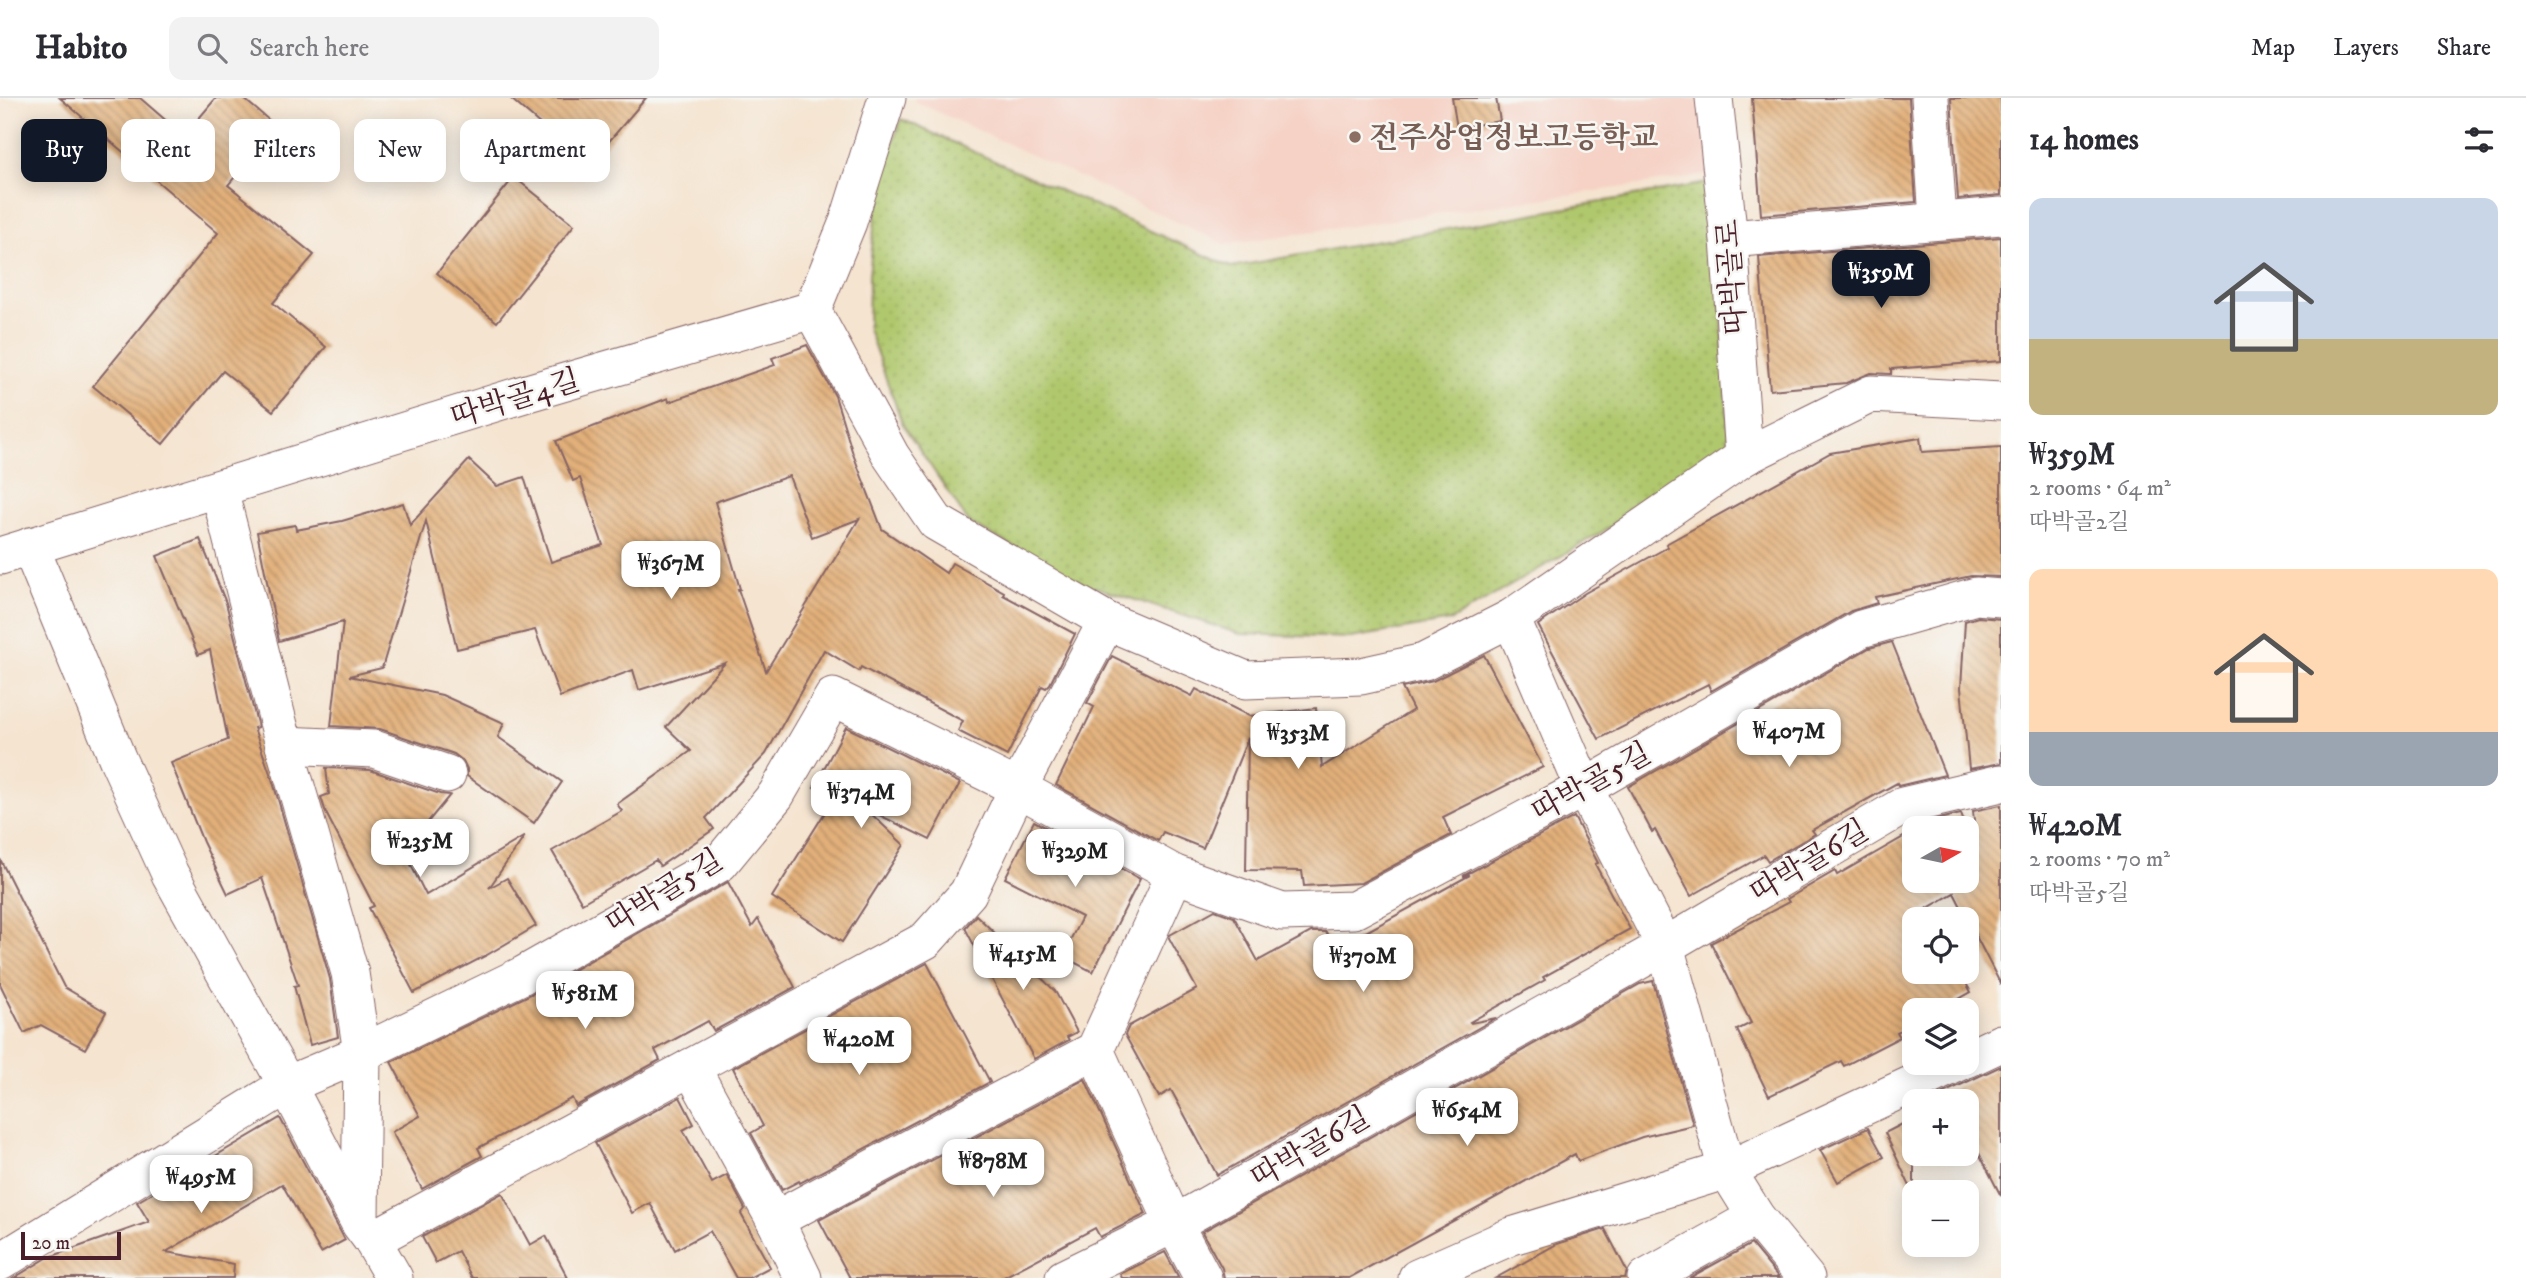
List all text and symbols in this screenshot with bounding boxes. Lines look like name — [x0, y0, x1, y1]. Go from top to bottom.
search box — [169, 17, 659, 80]
text: Habito — [35, 28, 127, 69]
icon: search — [193, 29, 231, 67]
text: Search here — [249, 32, 369, 65]
text: Map — [2251, 33, 2295, 63]
text: Layers — [2333, 33, 2399, 63]
text: Share — [2437, 33, 2491, 63]
chip: Buy — [21, 119, 107, 182]
chip: Rent — [121, 119, 215, 182]
chip: Filters — [229, 119, 340, 182]
chip: New — [354, 119, 446, 182]
chip: Apartment — [460, 119, 610, 182]
place label: 전주상업정보고등학교 — [1369, 120, 1659, 157]
icon: filters — [2460, 121, 2498, 159]
text: 14 homes — [2029, 122, 2139, 159]
marker: 전주상업정보고등학교 — [1347, 129, 1363, 145]
street label: 따박골로 — [1710, 218, 1755, 336]
icon: home — [2201, 244, 2327, 370]
pin: ₩359M — [1832, 250, 1930, 310]
text: ₩359M — [1848, 258, 1914, 287]
street label: 따박골4길 — [446, 362, 585, 437]
text: ₩359M — [2029, 437, 2115, 474]
text: 2 rooms · 64 m² — [2029, 474, 2171, 503]
text: 따박골2길 — [2029, 508, 2129, 537]
pin: ₩367M — [622, 542, 720, 601]
text: ₩367M — [637, 549, 705, 578]
icon: home — [2201, 615, 2327, 741]
pin: ₩407M — [1740, 710, 1838, 769]
pin: ₩353M — [1249, 712, 1347, 771]
text: ₩407M — [1753, 717, 1825, 746]
text: ₩353M — [1266, 719, 1330, 748]
street label: 따박골5길 — [1526, 735, 1658, 831]
pin: ₩374M — [812, 770, 910, 830]
text: ₩374M — [827, 778, 895, 807]
text: ₩420M — [2029, 808, 2122, 845]
street label: 따박골6길 — [1744, 813, 1876, 912]
north arrow — [1902, 816, 1979, 892]
map controls — [1902, 816, 1979, 1257]
pin: ₩235M — [371, 820, 469, 879]
text: ₩235M — [387, 827, 453, 856]
pin: ₩329M — [1026, 830, 1124, 889]
text: ₩329M — [1042, 837, 1108, 866]
street label: 따박골5길 — [600, 842, 730, 943]
text: 2 rooms · 70 m² — [2029, 845, 2170, 874]
text: 따박골5길 — [2029, 879, 2129, 908]
button: locate — [1902, 907, 1979, 984]
pin: ₩415M — [974, 932, 1072, 992]
pin: ₩370M — [1314, 934, 1412, 994]
text: ₩415M — [989, 940, 1057, 969]
text: ₩370M — [1329, 942, 1397, 971]
pin: ₩581M — [536, 972, 634, 1031]
text: ₩581M — [552, 979, 618, 1008]
button: layers — [1902, 998, 1979, 1075]
pin: ₩420M — [810, 1018, 908, 1077]
text: ₩420M — [823, 1025, 895, 1054]
pin: ₩654M — [1418, 1088, 1516, 1148]
button: + — [1902, 1089, 1979, 1166]
text: ₩654M — [1432, 1096, 1502, 1125]
street label: 따박골6길 — [1245, 1099, 1377, 1197]
pin: ₩878M — [944, 1140, 1042, 1199]
text: ₩878M — [958, 1147, 1028, 1176]
pin: ₩495M — [152, 1156, 250, 1215]
text: ₩495M — [166, 1163, 236, 1192]
button: − — [1902, 1180, 1979, 1257]
scale bar — [21, 1229, 121, 1261]
text: 20 m — [32, 1232, 70, 1255]

